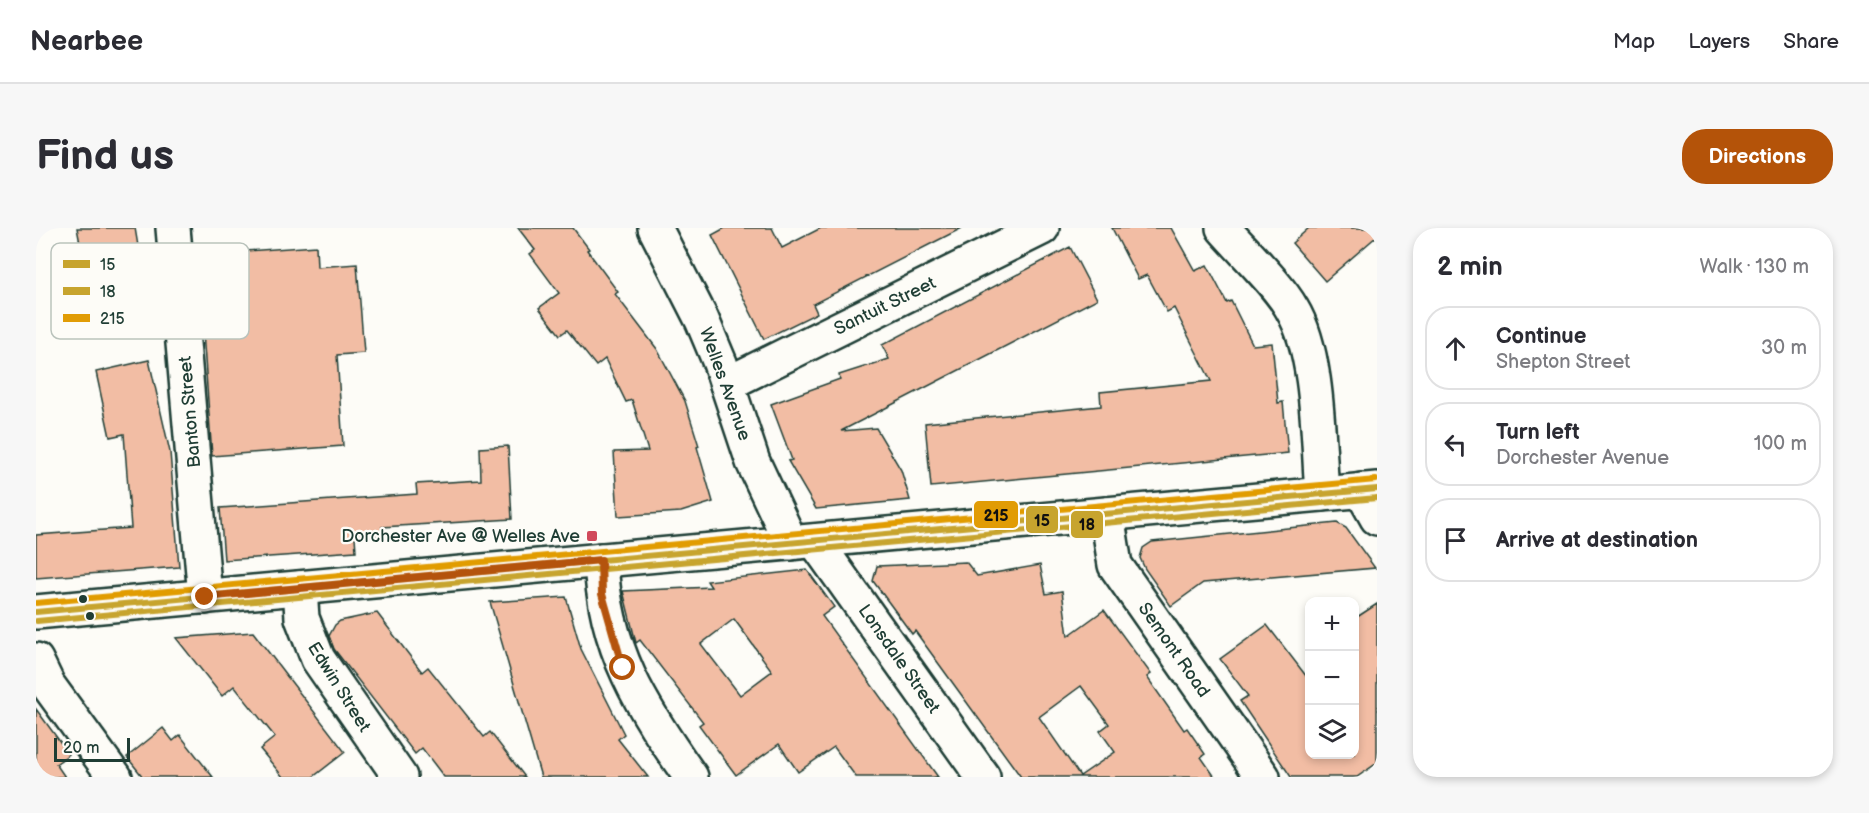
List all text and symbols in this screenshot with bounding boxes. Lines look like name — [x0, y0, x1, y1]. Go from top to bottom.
text: Nearbee — [30, 25, 143, 58]
text: Map — [1613, 29, 1655, 54]
text: Layers — [1688, 29, 1750, 54]
text: Share — [1783, 29, 1839, 54]
button: Directions — [1682, 129, 1833, 184]
text: Find us — [36, 131, 174, 182]
legend — [51, 243, 249, 339]
text: 2 min — [1437, 252, 1503, 283]
text: Walk · 130 m — [1700, 255, 1809, 279]
text: 15 — [100, 256, 115, 275]
street label: Santuit Street — [831, 272, 940, 340]
text: 18 — [100, 283, 116, 302]
text: 215 — [100, 310, 125, 329]
text: Continue — [1496, 323, 1586, 350]
street label: Welles Avenue — [695, 325, 755, 444]
icon: ahead — [1439, 332, 1472, 365]
text: 30 m — [1761, 336, 1807, 360]
text: Shepton Street — [1496, 350, 1630, 374]
street label: Banton Street — [175, 355, 205, 469]
text: Turn left — [1496, 419, 1580, 446]
icon: left — [1439, 428, 1472, 461]
text: 100 m — [1754, 432, 1807, 456]
text: Dorchester Avenue — [1496, 446, 1669, 470]
line badge: 215 — [973, 500, 1019, 529]
line badge: 15 — [1025, 505, 1059, 534]
text: 215 — [983, 507, 1009, 526]
line badge: 18 — [1070, 510, 1104, 539]
text: 15 — [1034, 512, 1050, 531]
text: 18 — [1079, 516, 1095, 535]
icon: arrive — [1439, 524, 1472, 557]
place label: Dorchester Ave @ Welles Ave — [341, 526, 580, 547]
text: Arrive at destination — [1496, 527, 1698, 554]
marker: Dorchester Ave @ Welles Ave — [585, 529, 599, 543]
route end — [191, 583, 217, 609]
unlabelled marker — [77, 593, 89, 605]
map controls — [1305, 597, 1359, 759]
button: + — [1305, 597, 1359, 651]
street label: Semont Road — [1134, 599, 1214, 701]
street label: Lonsdale Street — [854, 601, 945, 718]
unlabelled marker — [84, 610, 96, 622]
street label: Edwin Street — [303, 638, 375, 736]
button: − — [1305, 651, 1359, 705]
route start — [609, 654, 635, 680]
button: layers — [1305, 705, 1359, 759]
scale bar — [54, 735, 130, 762]
text: 20 m — [63, 739, 99, 758]

